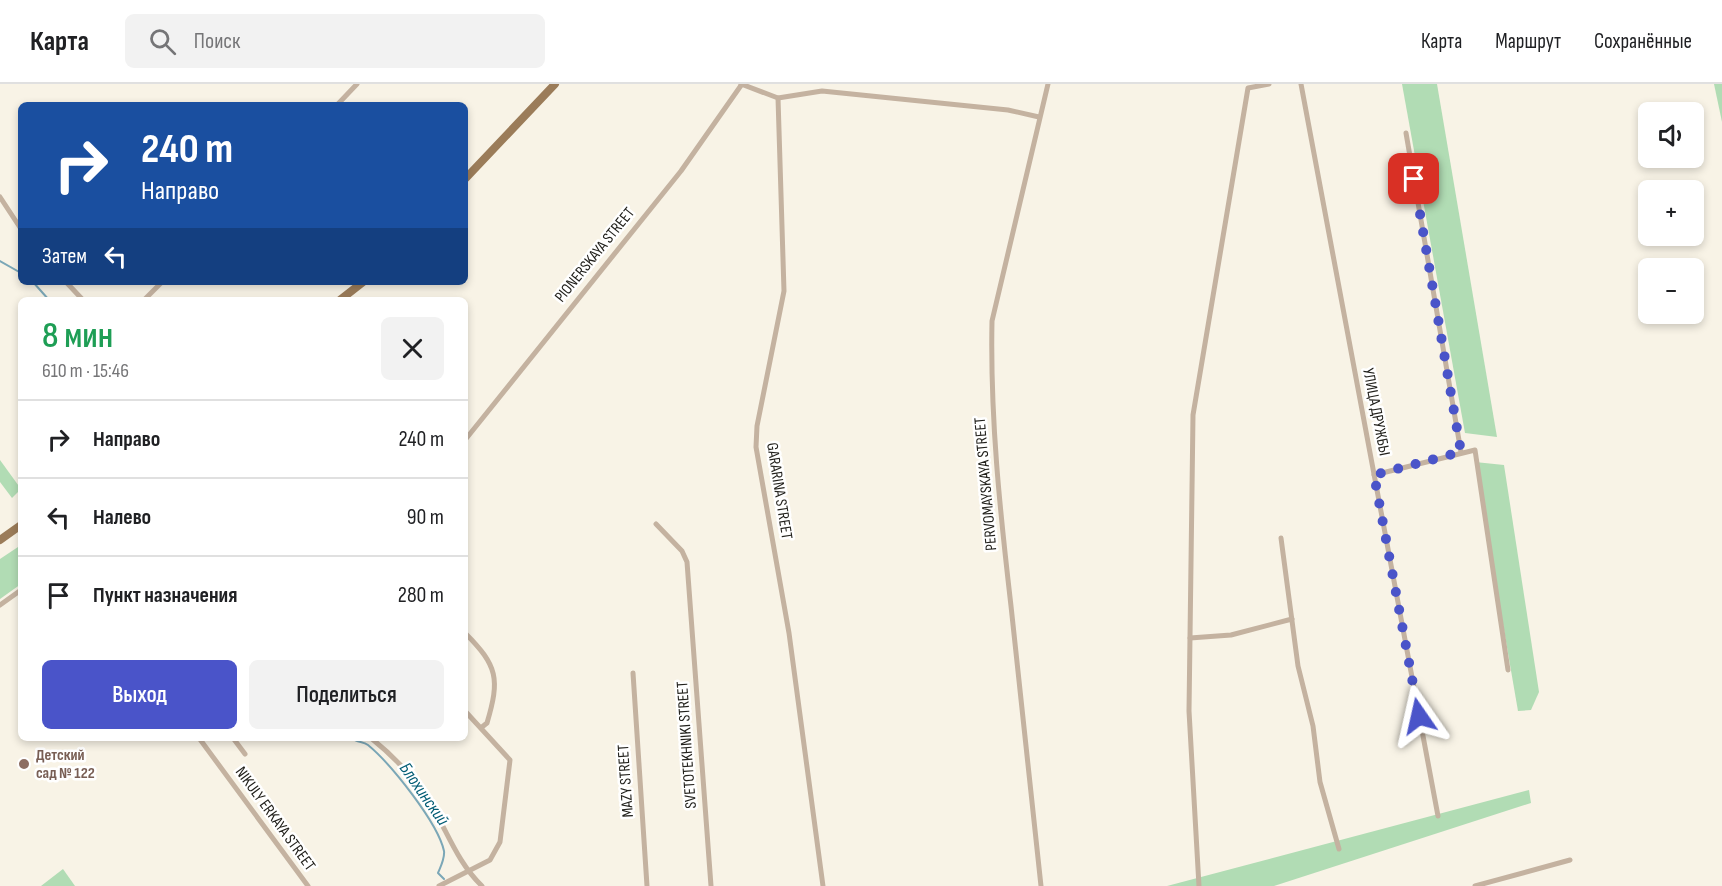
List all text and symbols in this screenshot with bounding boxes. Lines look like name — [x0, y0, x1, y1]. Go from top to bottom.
search box — [125, 14, 545, 68]
text: Карта — [30, 25, 89, 58]
icon: search — [146, 25, 179, 58]
text: Поиск — [194, 28, 240, 55]
text: Карта — [1421, 29, 1462, 54]
text: Маршрут — [1495, 29, 1561, 54]
text: Сохранённые — [1594, 29, 1692, 54]
map controls — [1638, 102, 1704, 324]
button: sound — [1638, 102, 1704, 168]
text: 240 m — [141, 124, 233, 175]
icon: right — [42, 126, 120, 204]
pin — [1388, 153, 1439, 204]
icon: arrive — [1397, 162, 1430, 195]
text: Направо — [141, 175, 219, 207]
button: + — [1638, 180, 1704, 246]
street label: PIONERSKAYA STREET — [551, 204, 639, 306]
icon: left — [99, 240, 132, 273]
text: Затем — [42, 243, 87, 270]
button: − — [1638, 258, 1704, 324]
text: 8 мин — [42, 315, 113, 358]
button: close — [381, 317, 444, 380]
text: 610 m · 15:46 — [42, 359, 129, 383]
street label: УЛИЦА ДРУЖБЫ — [1358, 367, 1394, 457]
street label: PERVOMAYSKAYA STREET — [971, 416, 1001, 551]
icon: right — [42, 423, 75, 456]
text: Направо — [93, 426, 160, 453]
text: 240 m — [398, 426, 444, 453]
street label: GARARINA STREET — [762, 441, 796, 541]
icon: left — [42, 501, 75, 534]
text: Налево — [93, 504, 151, 531]
text: 90 m — [407, 504, 444, 531]
icon: arrive — [42, 579, 75, 612]
text: Пункт назначения — [93, 582, 237, 609]
text: 280 m — [398, 582, 444, 609]
button: Выход — [42, 660, 237, 729]
button: Поделиться — [249, 660, 444, 729]
street label: SVETOTEKHNIKI STREET — [673, 680, 701, 809]
position arrow — [1387, 684, 1451, 748]
street label: MAZY STREET — [614, 744, 638, 818]
place label: Детский сад № 122 — [36, 746, 95, 783]
marker: Детский сад № 122 — [17, 757, 31, 771]
water label: Блохинский — [395, 759, 454, 830]
street label: NIKULY ERKAYA STREET — [231, 763, 319, 875]

